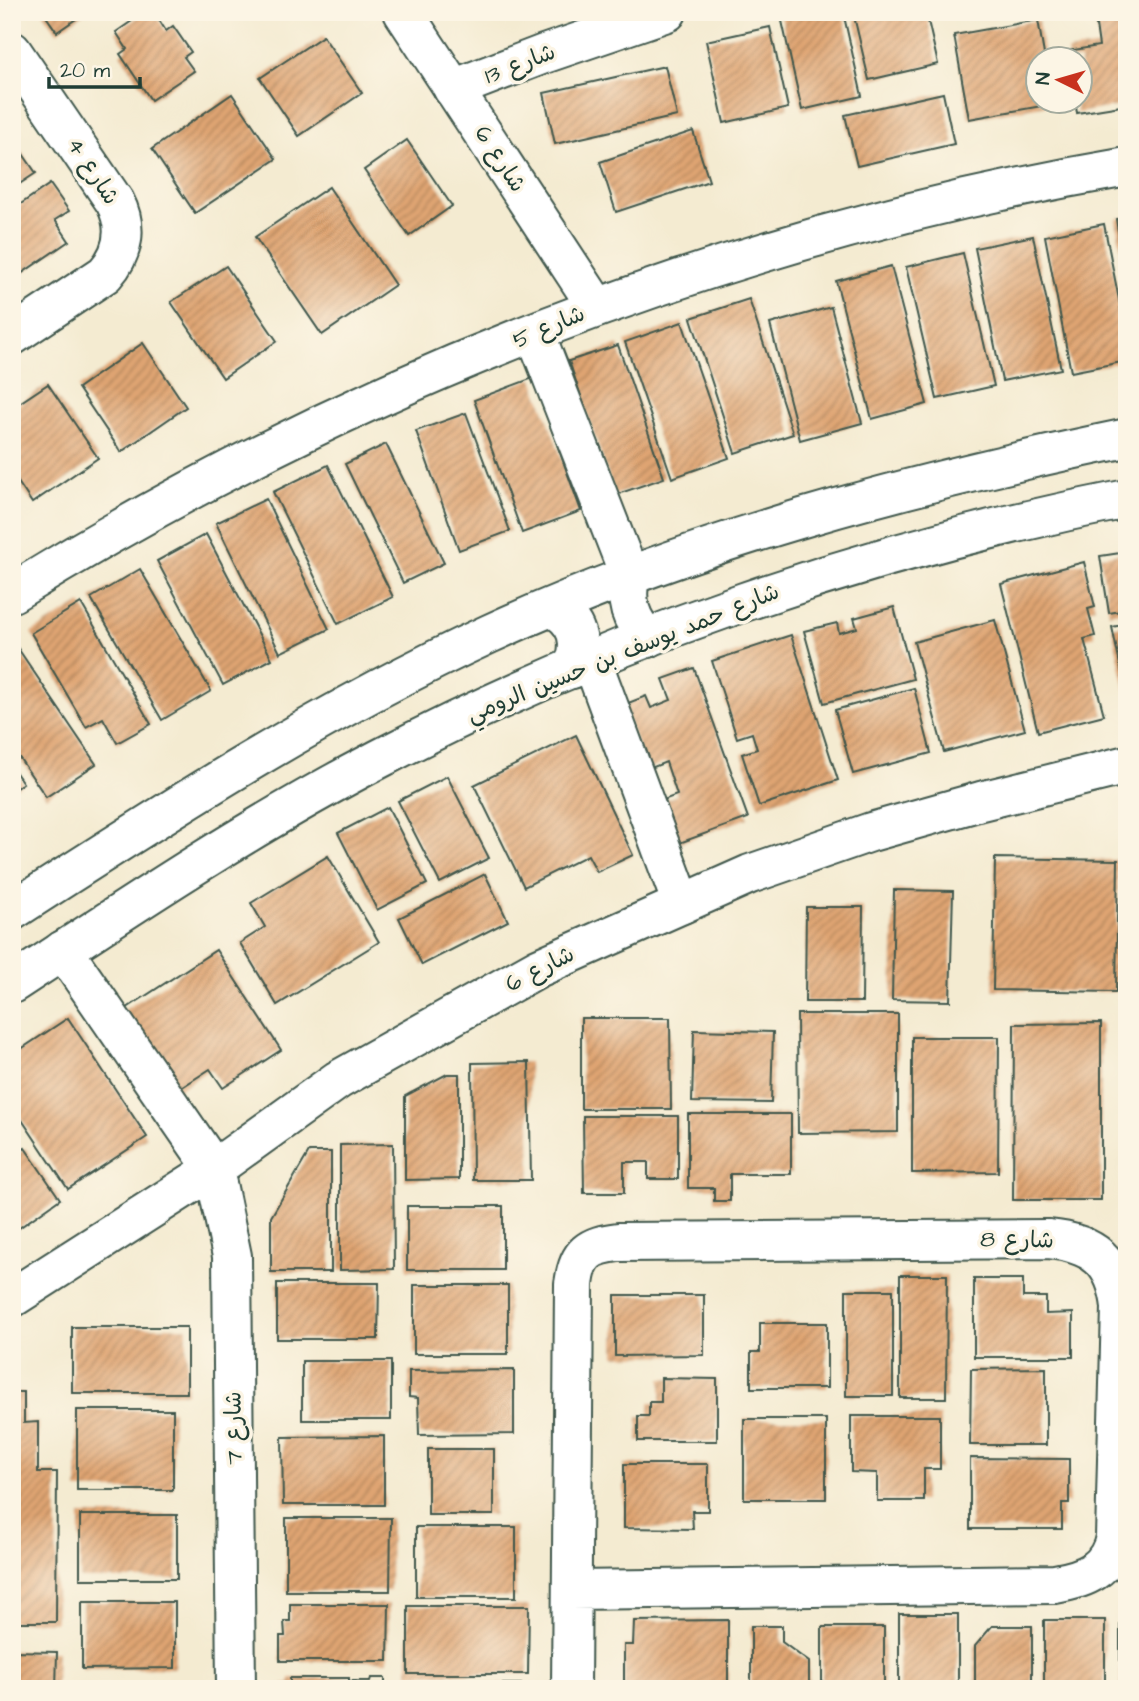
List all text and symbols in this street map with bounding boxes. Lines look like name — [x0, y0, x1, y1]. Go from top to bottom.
street label: شارع 13 — [480, 36, 560, 92]
scale bar — [49, 46, 140, 90]
north arrow — [1024, 46, 1094, 116]
text: 20 m — [60, 56, 111, 85]
text: N — [1030, 71, 1058, 86]
street label: شارع 6 — [467, 120, 533, 198]
street label: شارع 4 — [59, 131, 127, 211]
street label: شارع 5 — [508, 298, 590, 356]
street label: شارع حمد يوسف بن حسين الرومي — [462, 575, 786, 734]
street label: شارع 6 — [500, 938, 580, 1000]
street label: شارع 8 — [980, 1223, 1054, 1257]
street label: شارع 7 — [217, 1391, 251, 1465]

